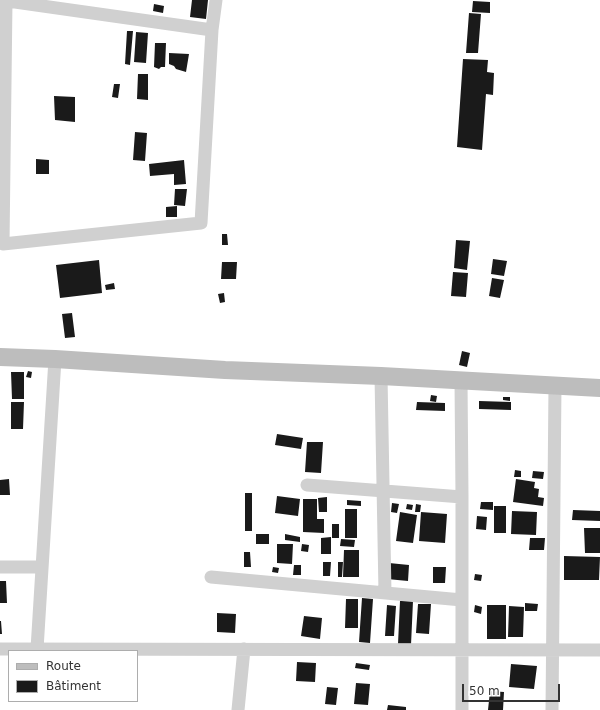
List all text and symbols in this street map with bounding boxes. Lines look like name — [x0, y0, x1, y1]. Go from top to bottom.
legend — [8, 650, 138, 702]
text: Route — [46, 659, 81, 673]
scale bar — [464, 676, 562, 702]
text: Bâtiment — [46, 679, 101, 693]
text: 50 m — [469, 684, 500, 698]

